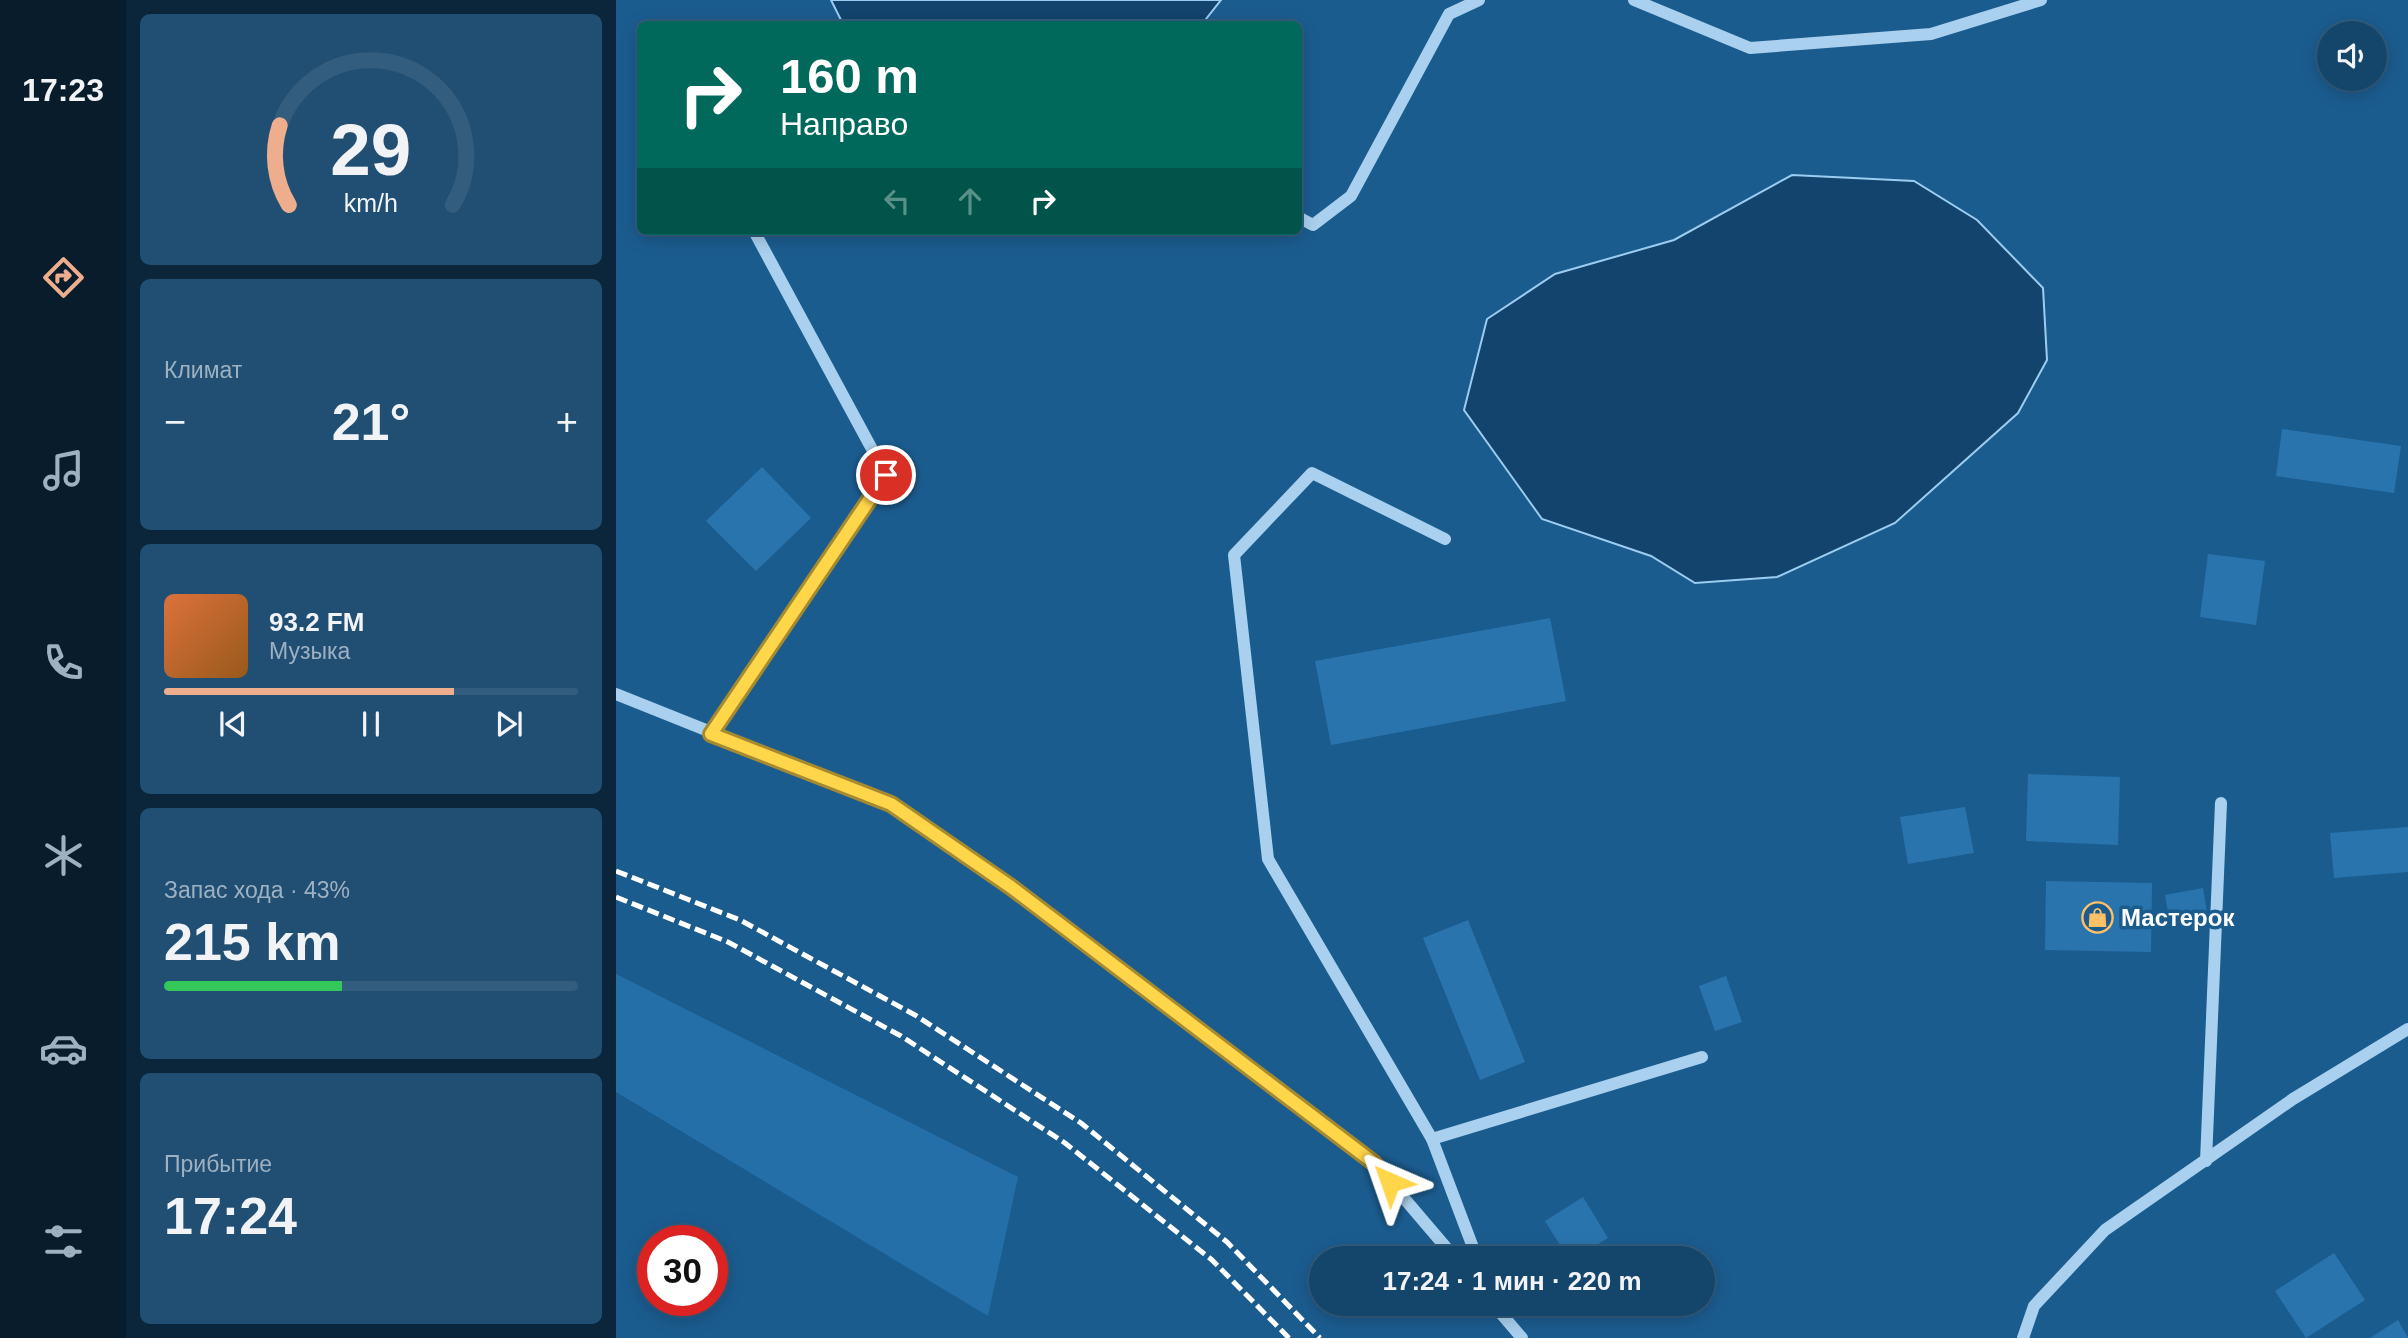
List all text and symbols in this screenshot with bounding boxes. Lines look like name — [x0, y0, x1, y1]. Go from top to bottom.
map controls — [2317, 21, 2387, 91]
button: sound — [2317, 21, 2387, 91]
icon: right — [665, 49, 756, 140]
text: 160 m — [780, 49, 919, 103]
text: 17:23 — [22, 72, 104, 108]
text: Направо — [780, 106, 908, 142]
text: 29 — [331, 110, 411, 191]
icon: left — [878, 182, 916, 220]
icon: ahead — [951, 182, 989, 220]
icon: right — [1024, 182, 1062, 220]
text: km/h — [344, 189, 398, 217]
icon: directions — [39, 253, 88, 302]
text: Климат — [164, 357, 242, 383]
text: 21° — [332, 393, 410, 451]
text: − — [164, 401, 186, 443]
text: + — [556, 401, 578, 443]
pin — [856, 445, 916, 505]
icon: music — [39, 446, 88, 495]
icon: arrive — [867, 456, 905, 494]
text: 93.2 FM — [269, 607, 364, 637]
icon: phone — [39, 638, 88, 687]
text: Музыка — [269, 638, 350, 664]
icon: previous — [214, 705, 252, 743]
icon: pause — [352, 705, 390, 743]
icon: next — [490, 705, 528, 743]
icon: climate — [39, 831, 88, 880]
text: Запас хода · 43% — [164, 877, 350, 903]
shop icon: Мастерок — [2081, 900, 2115, 934]
place label: Мастерок — [2121, 904, 2235, 931]
text: 215 km — [164, 913, 340, 971]
icon: car — [39, 1024, 88, 1073]
position arrow — [1353, 1145, 1427, 1219]
text: Прибытие — [164, 1151, 272, 1177]
text: 17:24 — [164, 1187, 297, 1245]
icon: filters — [39, 1217, 88, 1266]
speed limit sign: 30 — [637, 1225, 728, 1316]
text: 17:24 · 1 мин · 220 m — [1382, 1266, 1642, 1296]

